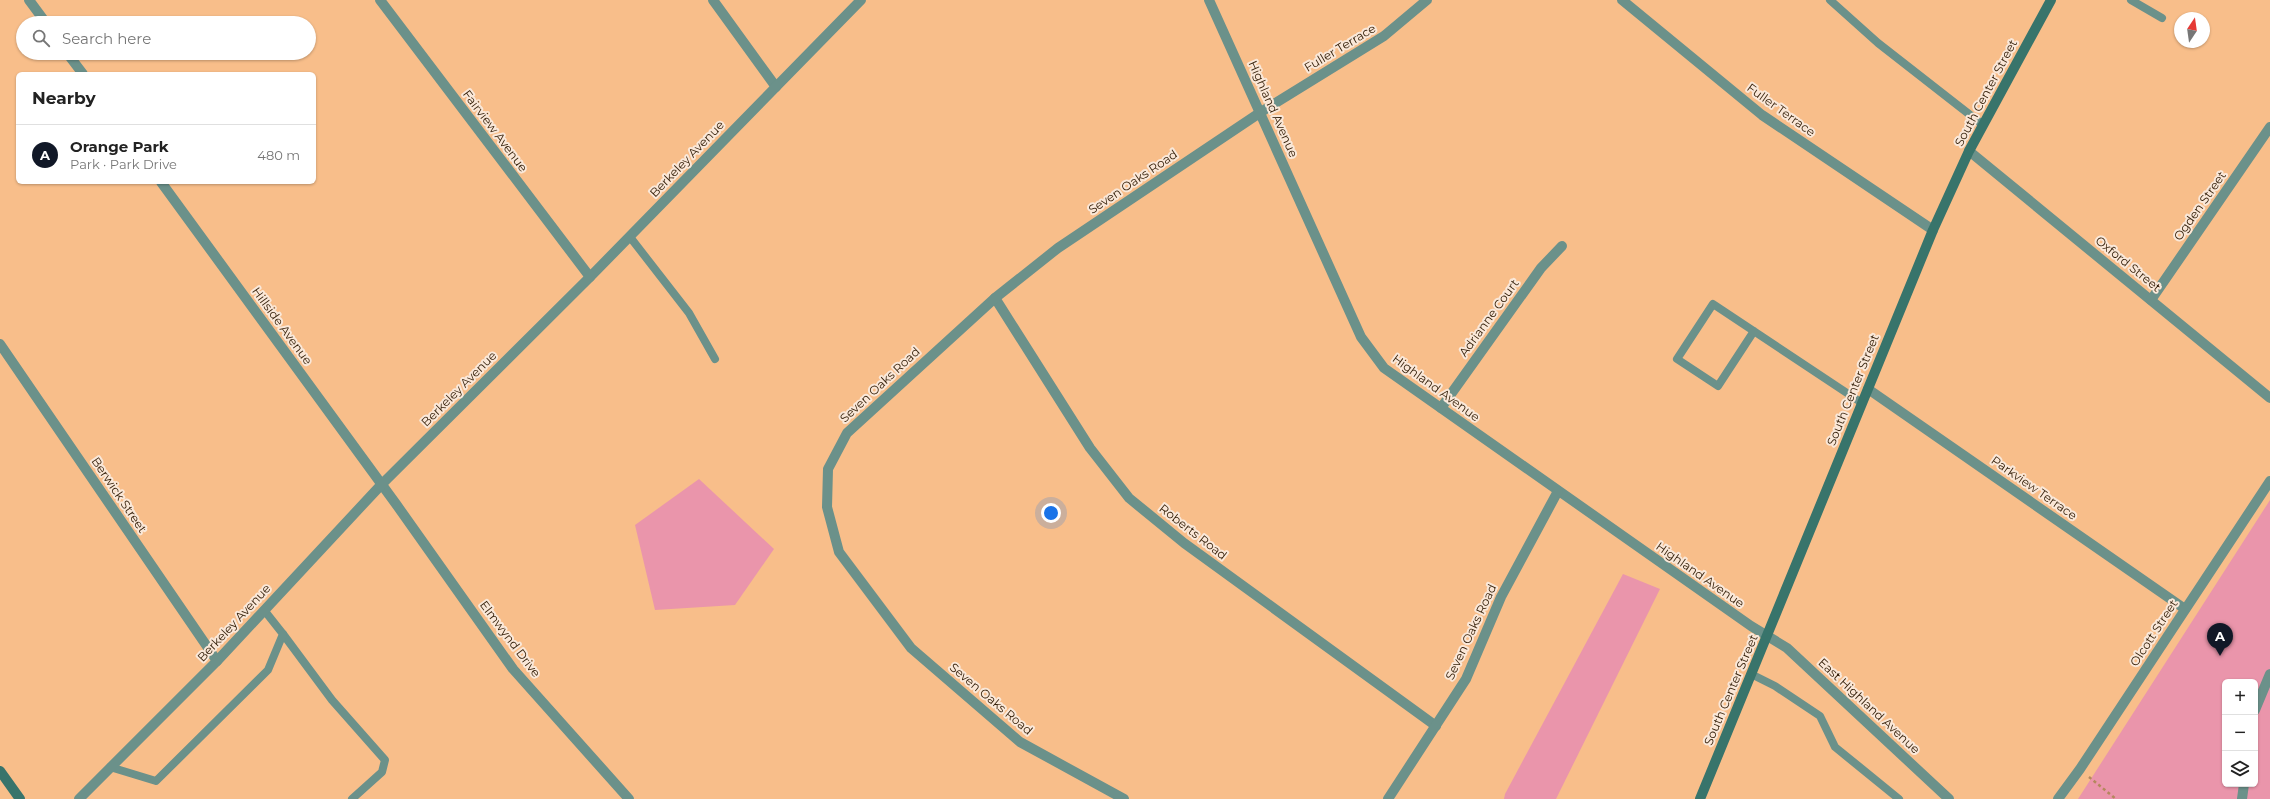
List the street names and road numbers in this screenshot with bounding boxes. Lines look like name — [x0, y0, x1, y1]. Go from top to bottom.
street label: Fuller Terrace — [1301, 20, 1378, 75]
street label: South Center Street — [1951, 37, 2020, 149]
street label: Highland Avenue — [1245, 58, 1302, 159]
street label: Fuller Terrace — [1744, 80, 1818, 139]
street label: Fairview Avenue — [460, 87, 531, 175]
street label: Berkeley Avenue — [646, 117, 727, 200]
street label: Seven Oaks Road — [1085, 146, 1180, 217]
street label: Ogden Street — [2170, 168, 2229, 243]
street label: Oxford Street — [2092, 233, 2164, 295]
street label: Adrianne Court — [1455, 276, 1522, 359]
street label: Hillside Avenue — [249, 284, 316, 367]
street label: South Center Street — [1823, 332, 1882, 448]
street label: Seven Oaks Road — [837, 344, 923, 426]
street label: Berkeley Avenue — [418, 348, 499, 429]
street label: Highland Avenue — [1390, 351, 1483, 424]
street label: Parkview Terrace — [1989, 452, 2080, 523]
street label: Berwick Street — [89, 454, 150, 536]
street label: Roberts Road — [1156, 501, 1230, 563]
street label: Highland Avenue — [1653, 539, 1747, 611]
street label: Berkeley Avenue — [194, 581, 273, 665]
street label: Seven Oaks Road — [1442, 582, 1499, 682]
street label: Olcott Street — [2126, 596, 2181, 669]
street label: Elmwynd Drive — [477, 598, 544, 680]
street label: South Center Street — [1700, 632, 1761, 747]
street label: East Highland Avenue — [1816, 655, 1923, 757]
street label: Seven Oaks Road — [947, 659, 1036, 738]

